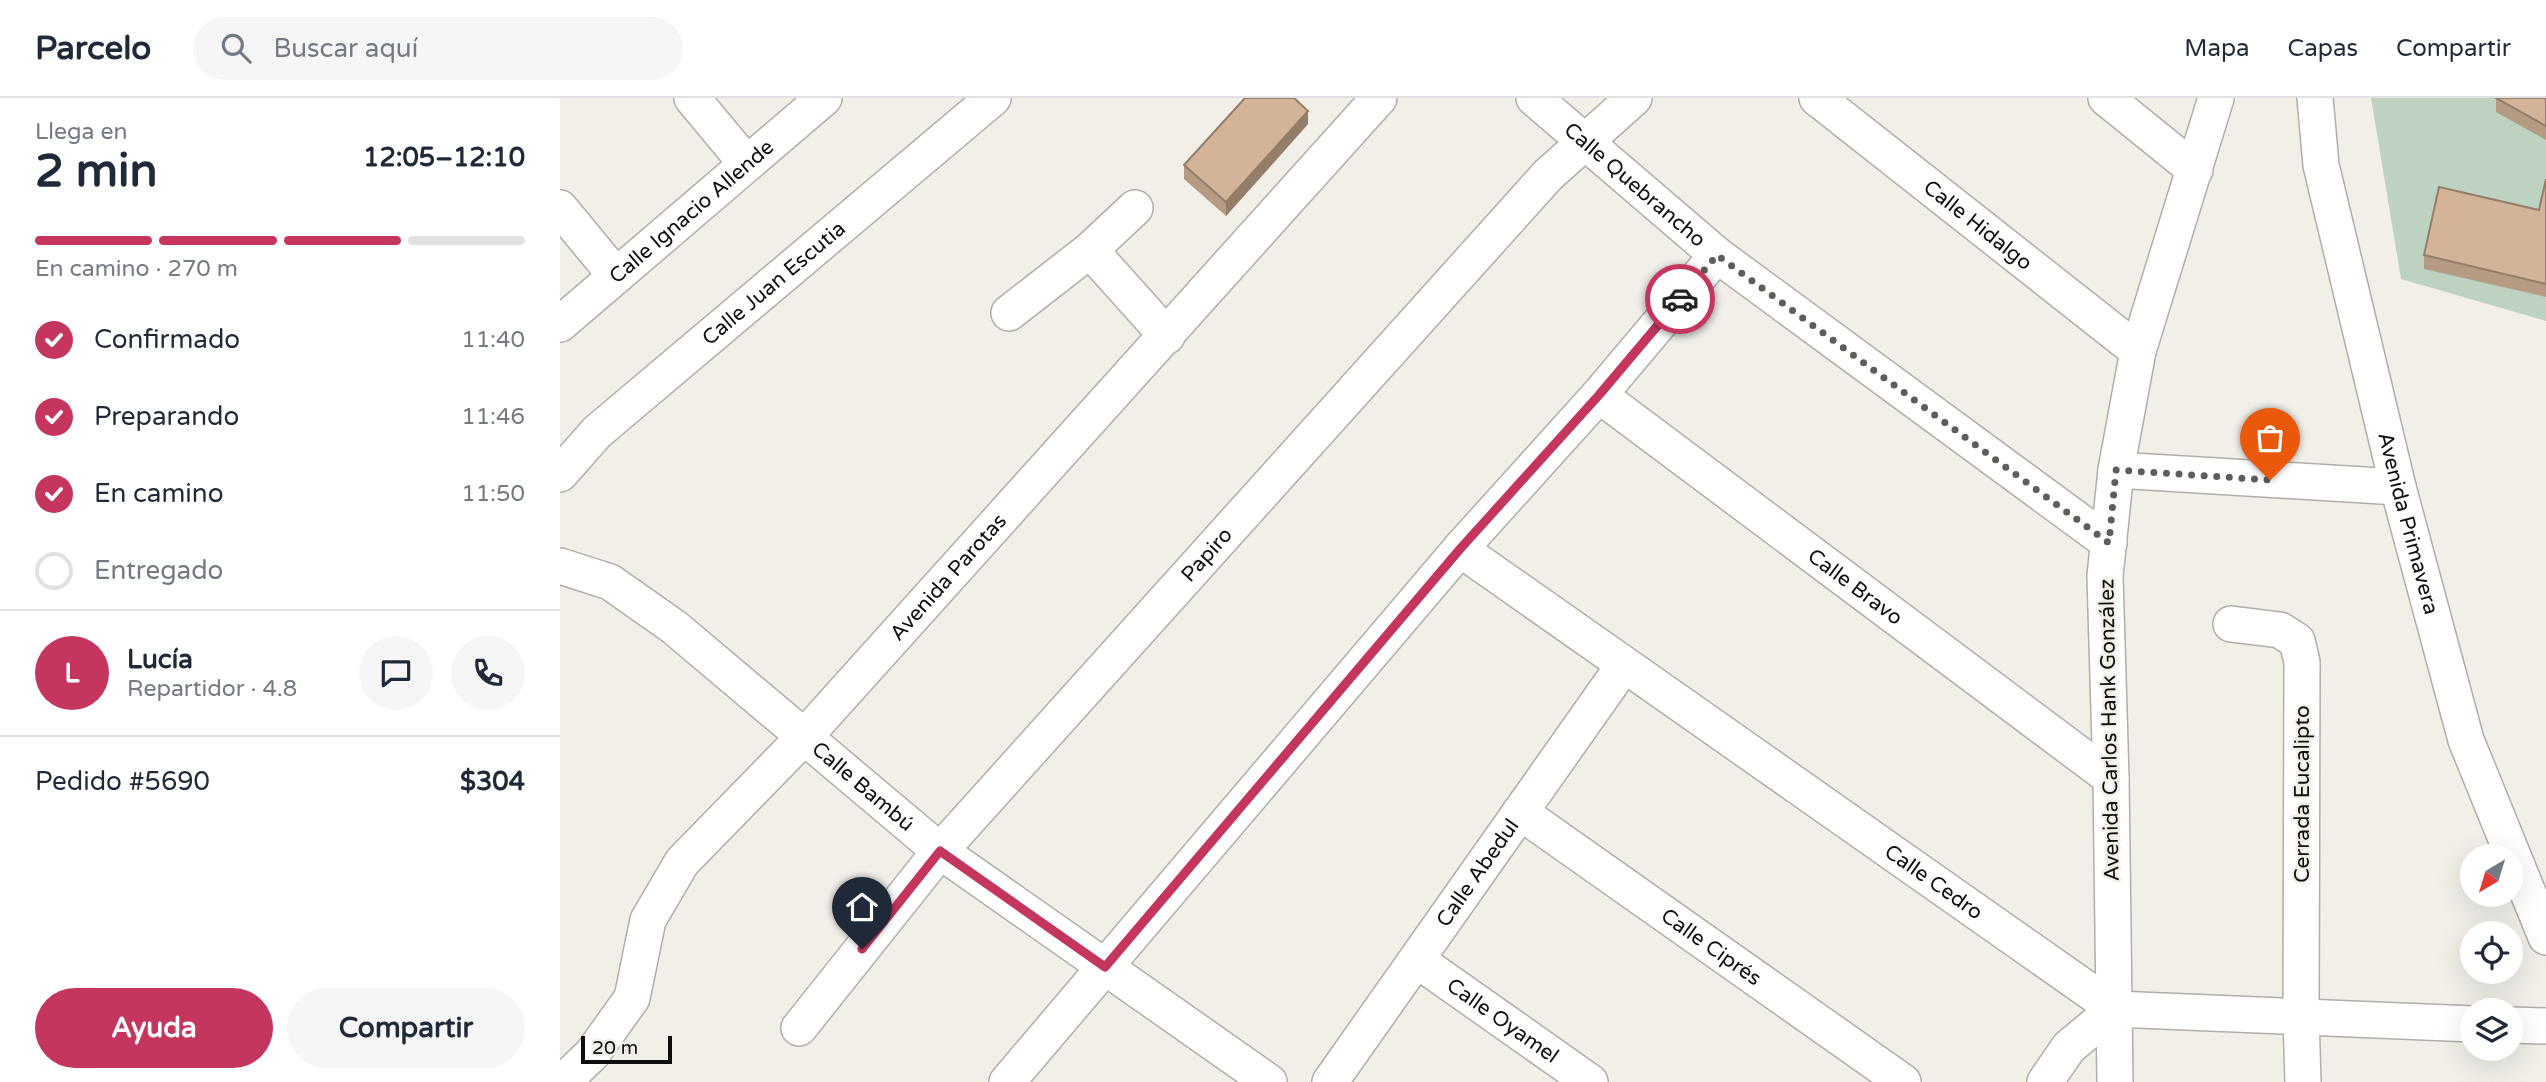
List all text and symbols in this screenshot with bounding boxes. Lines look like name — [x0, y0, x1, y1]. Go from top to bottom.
search box — [193, 17, 683, 80]
text: Parcelo — [35, 29, 151, 68]
icon: search — [217, 29, 255, 67]
text: Buscar aquí — [273, 33, 418, 64]
text: Mapa — [2184, 34, 2250, 63]
text: Capas — [2288, 34, 2358, 63]
text: Compartir — [2396, 34, 2511, 63]
street label: Calle Quebrancho — [1559, 117, 1711, 253]
text: Llega en — [35, 118, 127, 146]
street label: Calle Ignacio Allende — [604, 135, 779, 289]
text: 12:05–12:10 — [363, 142, 525, 173]
text: 2 min — [35, 144, 158, 199]
street label: Calle Hidalgo — [1918, 175, 2037, 276]
street label: Calle Juan Escutia — [697, 216, 851, 351]
text: En camino · 270 m — [35, 255, 238, 283]
courier — [1645, 264, 1715, 334]
icon: car — [1661, 280, 1699, 318]
icon: check — [35, 321, 73, 359]
text: Confirmado — [94, 324, 240, 355]
text: 11:40 — [461, 326, 525, 354]
icon: check — [35, 398, 73, 436]
text: Preparando — [94, 401, 239, 432]
text: 11:46 — [461, 403, 525, 431]
pin — [2240, 408, 2300, 480]
icon: bag — [2251, 419, 2289, 457]
street label: Avenida Primavera — [2372, 430, 2444, 617]
icon: check — [35, 475, 73, 513]
text: En camino — [94, 478, 223, 509]
text: 11:50 — [461, 480, 525, 508]
street label: Avenida Parotas — [885, 509, 1012, 646]
street label: Papiro — [1176, 523, 1238, 587]
street label: Calle Bravo — [1803, 543, 1907, 631]
text: Entregado — [94, 555, 223, 586]
street label: Avenida Carlos Hank González — [2094, 578, 2125, 882]
button: chat — [359, 636, 433, 710]
button: phone — [451, 636, 525, 710]
text: Lucía — [127, 644, 193, 675]
text: L — [65, 658, 79, 689]
text: Repartidor · 4.8 — [127, 675, 297, 703]
street label: Cerrada Eucalipto — [2290, 705, 2315, 883]
street label: Calle Bambú — [807, 737, 919, 837]
text: Pedido #5690 — [35, 766, 210, 797]
text: $304 — [460, 766, 525, 797]
street label: Calle Abedul — [1431, 814, 1525, 932]
street label: Calle Cedro — [1880, 839, 1987, 925]
north arrow — [2460, 844, 2524, 906]
map controls — [2460, 844, 2523, 1061]
pin — [832, 877, 892, 949]
icon: home — [843, 888, 881, 926]
street label: Calle Ciprés — [1656, 903, 1766, 991]
button: locate — [2460, 921, 2523, 984]
street label: Calle Oyamel — [1442, 973, 1563, 1069]
button: Ayuda — [35, 988, 273, 1068]
button: Compartir — [287, 988, 525, 1068]
button: layers — [2460, 998, 2523, 1061]
scale bar — [581, 1033, 672, 1065]
text: 20 m — [592, 1037, 638, 1059]

